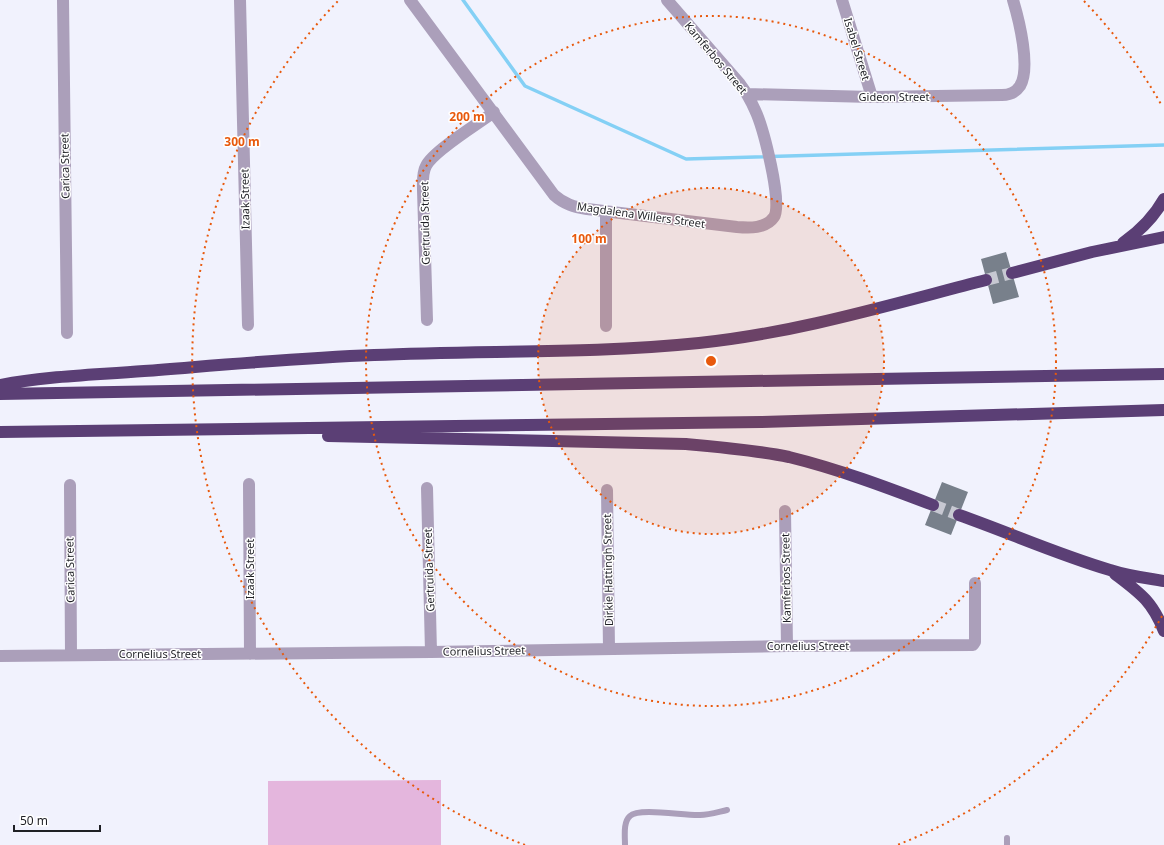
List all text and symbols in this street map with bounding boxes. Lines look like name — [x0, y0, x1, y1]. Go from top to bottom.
street label: Isabel Street — [841, 16, 874, 82]
street label: Kamferbos Street — [682, 18, 751, 97]
street label: Gideon Street — [859, 89, 929, 104]
text: 200 m — [449, 108, 485, 125]
street label: Carica Street — [56, 133, 73, 199]
text: 300 m — [224, 133, 260, 150]
street label: Izaak Street — [236, 169, 253, 229]
street label: Gertruida Street — [416, 181, 433, 265]
street label: Magdalena Willers Street — [576, 198, 706, 231]
text: 100 m — [571, 230, 607, 247]
centre of rings — [704, 354, 718, 368]
street label: Dirkie Hattingh Street — [599, 514, 616, 626]
street label: Gertruida Street — [420, 528, 437, 612]
street label: Kamferbos Street — [777, 533, 794, 623]
street label: Carica Street — [61, 537, 78, 603]
street label: Izaak Street — [242, 539, 257, 599]
street label: Cornelius Street — [767, 638, 849, 653]
street label: Cornelius Street — [443, 642, 525, 659]
street label: Cornelius Street — [119, 646, 201, 661]
scale bar — [14, 807, 100, 833]
text: 50 m — [20, 812, 48, 829]

